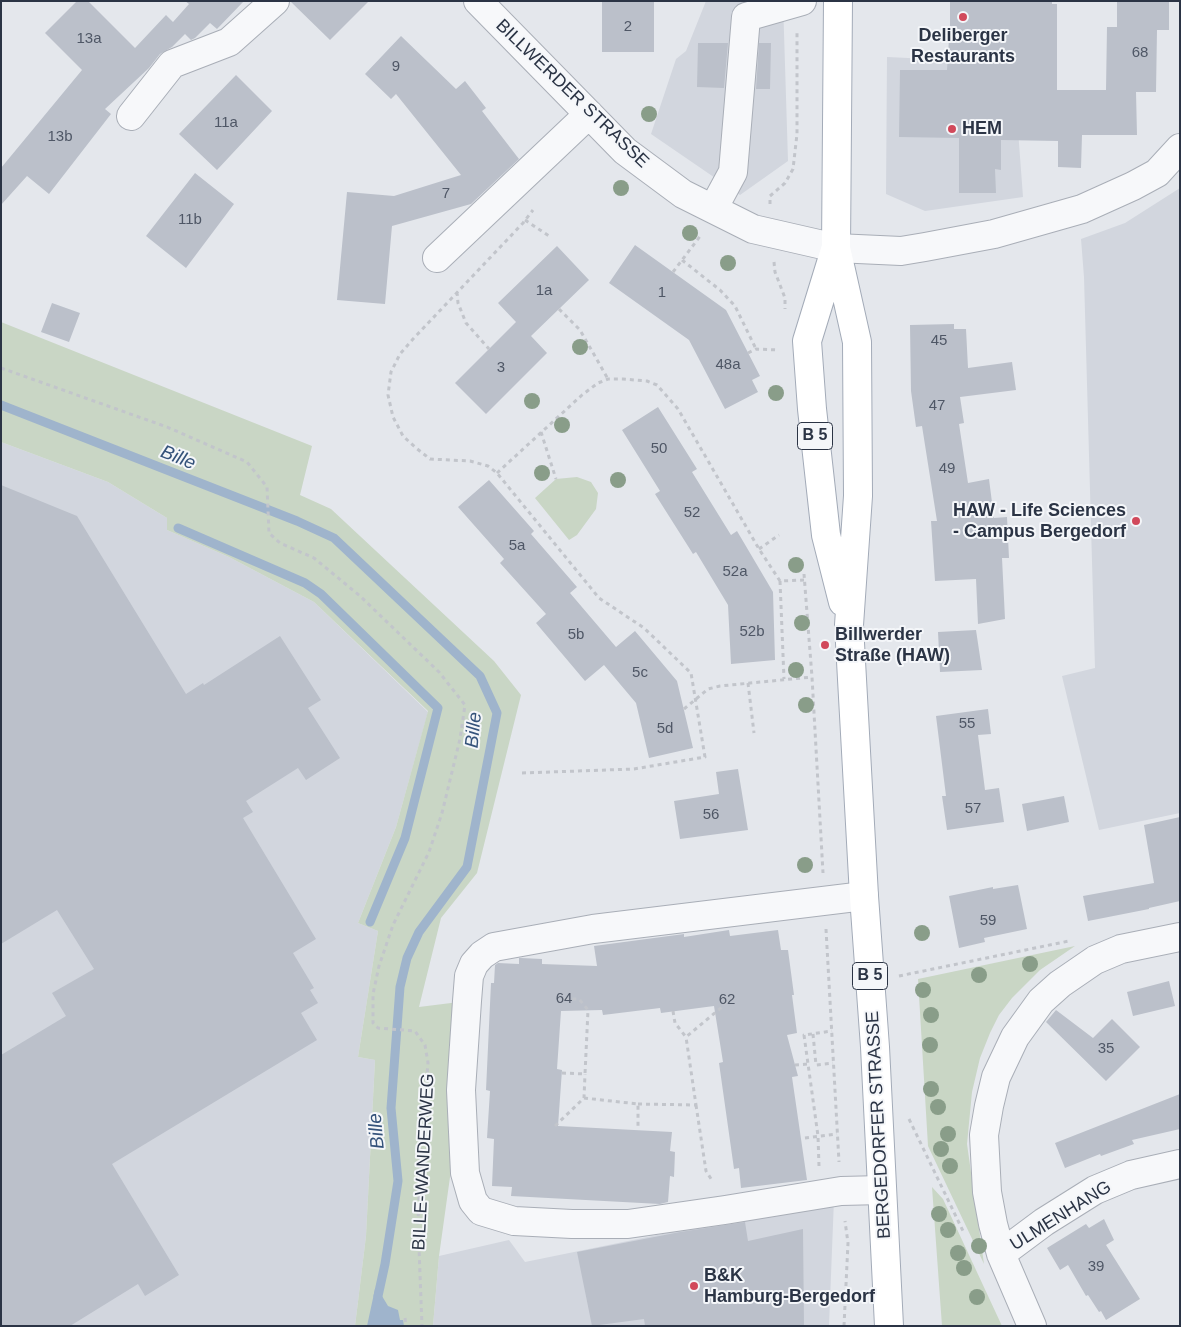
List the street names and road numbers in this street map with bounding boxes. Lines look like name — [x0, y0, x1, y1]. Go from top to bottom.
street label: BILLWERDER STRASSE — [491, 15, 653, 173]
road number: B 5 — [798, 422, 832, 450]
road number: B 5 — [852, 962, 888, 989]
street label: BERGEDORFER STRASSE — [862, 1011, 896, 1239]
street label: BILLE-WANDERWEG — [409, 1073, 439, 1251]
street label: ULMENHANG — [1007, 1176, 1115, 1256]

